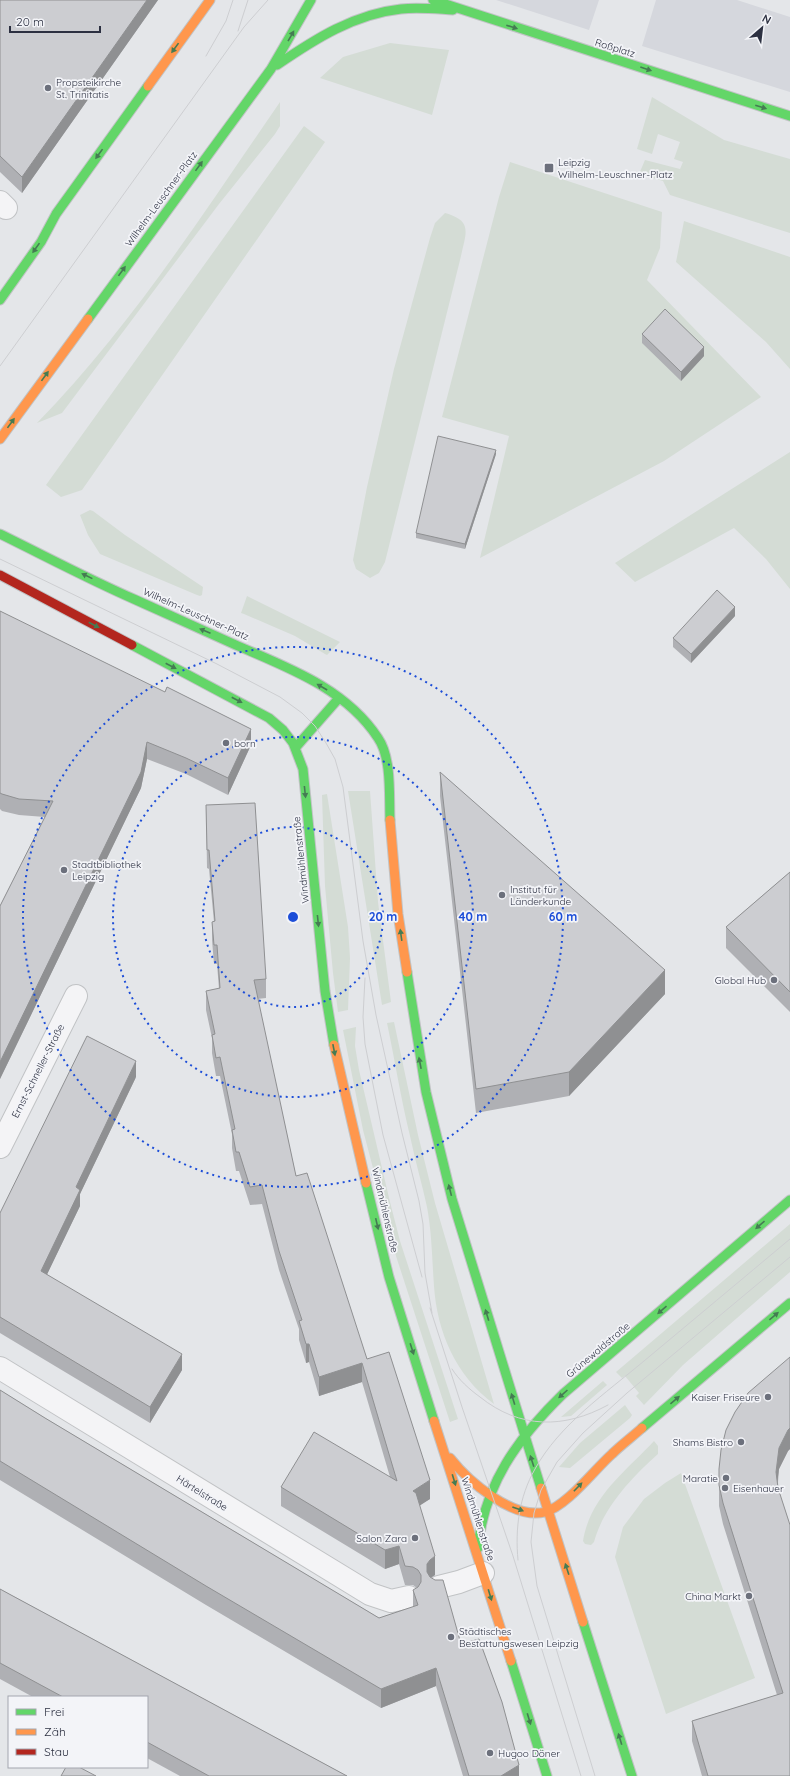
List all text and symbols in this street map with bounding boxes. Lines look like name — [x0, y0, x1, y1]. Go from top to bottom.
scale bar — [10, 8, 100, 34]
north arrow — [742, 8, 782, 48]
text: N — [760, 11, 774, 27]
text: 20 m — [16, 14, 44, 29]
one-way arrow — [507, 24, 519, 30]
one-way arrow — [287, 30, 294, 41]
street label: Roßplatz — [593, 36, 637, 60]
one-way arrow — [171, 43, 179, 54]
one-way arrow — [641, 67, 653, 73]
place label: Propsteikirche St. Trinitatis — [56, 76, 121, 101]
marker: Propsteikirche St. Trinitatis — [43, 83, 53, 93]
one-way arrow — [756, 104, 768, 110]
one-way arrow — [95, 149, 103, 159]
street label: Wilhelm-Leuschner-Platz — [122, 149, 200, 249]
place label: Leipzig Wilhelm-Leuschner-Platz — [558, 156, 673, 181]
one-way arrow — [195, 161, 203, 172]
marker: Leipzig Wilhelm-Leuschner-Platz — [543, 162, 555, 174]
one-way arrow — [32, 243, 40, 253]
one-way arrow — [118, 266, 126, 277]
one-way arrow — [41, 371, 49, 381]
one-way arrow — [7, 417, 16, 428]
one-way arrow — [81, 573, 93, 580]
street label: Wilhelm-Leuschner-Platz — [141, 585, 251, 643]
one-way arrow — [88, 622, 100, 628]
one-way arrow — [199, 627, 211, 633]
one-way arrow — [165, 663, 177, 669]
one-way arrow — [317, 683, 328, 690]
one-way arrow — [231, 697, 243, 703]
place label: born — [234, 737, 256, 750]
marker: born — [221, 738, 231, 748]
one-way arrow — [302, 786, 309, 798]
street label: Windmühlenstraße — [290, 816, 312, 904]
place label: Stadtbibliothek Leipzig — [72, 858, 141, 883]
marker: Stadtbibliothek Leipzig — [59, 865, 69, 875]
place label: Institut für Länderkunde — [510, 883, 572, 908]
marker: Institut für Länderkunde — [497, 890, 507, 900]
text: 20 m — [369, 909, 397, 924]
text: 40 m — [459, 909, 487, 924]
text: 60 m — [549, 909, 577, 924]
centre of rings — [286, 910, 300, 924]
one-way arrow — [315, 915, 321, 927]
one-way arrow — [398, 929, 404, 941]
place label: Global Hub — [715, 974, 766, 987]
marker: Global Hub — [769, 975, 779, 985]
street label: Ernst-Schneller-Straße — [9, 1022, 67, 1120]
one-way arrow — [332, 1044, 338, 1056]
one-way arrow — [417, 1057, 423, 1070]
street label: Windmühlenstraße — [369, 1166, 401, 1254]
one-way arrow — [447, 1184, 453, 1196]
one-way arrow — [374, 1218, 380, 1230]
one-way arrow — [755, 1221, 766, 1230]
one-way arrow — [657, 1306, 667, 1315]
one-way arrow — [484, 1308, 490, 1320]
one-way arrow — [769, 1312, 780, 1321]
street label: Grünewaldstraße — [563, 1319, 633, 1380]
one-way arrow — [410, 1343, 416, 1355]
one-way arrow — [558, 1389, 568, 1399]
place label: Kaiser Friseure — [691, 1391, 760, 1404]
marker: Kaiser Friseure — [763, 1392, 773, 1402]
one-way arrow — [510, 1393, 516, 1405]
one-way arrow — [670, 1396, 681, 1405]
place label: Shams Bistro — [673, 1436, 733, 1449]
marker: Shams Bistro — [736, 1437, 746, 1447]
one-way arrow — [529, 1455, 535, 1467]
street label: Härtelstraße — [174, 1472, 230, 1514]
place label: Maratie — [683, 1472, 718, 1485]
marker: Maratie — [721, 1473, 731, 1483]
one-way arrow — [451, 1475, 457, 1487]
street label: Windmühlenstraße — [458, 1475, 498, 1563]
one-way arrow — [573, 1482, 583, 1492]
place label: Eisenhauer — [733, 1482, 784, 1495]
marker: Eisenhauer — [720, 1483, 730, 1493]
one-way arrow — [513, 1506, 525, 1512]
place label: Salon Zara — [356, 1532, 407, 1545]
marker: Salon Zara — [410, 1533, 420, 1543]
one-way arrow — [564, 1563, 570, 1575]
one-way arrow — [487, 1589, 493, 1601]
place label: China Markt — [685, 1590, 742, 1603]
marker: China Markt — [744, 1591, 754, 1601]
place label: Städtisches Bestattungswesen Leipzig — [459, 1625, 579, 1650]
marker: Städtisches Bestattungswesen Leipzig — [446, 1632, 456, 1642]
legend — [8, 1696, 148, 1768]
text: Frei — [44, 1704, 64, 1719]
one-way arrow — [526, 1713, 532, 1725]
text: Zäh — [44, 1724, 66, 1739]
one-way arrow — [617, 1732, 623, 1744]
text: Stau — [44, 1744, 69, 1759]
place label: Hugoo Döner — [498, 1747, 560, 1760]
marker: Hugoo Döner — [485, 1748, 495, 1758]

